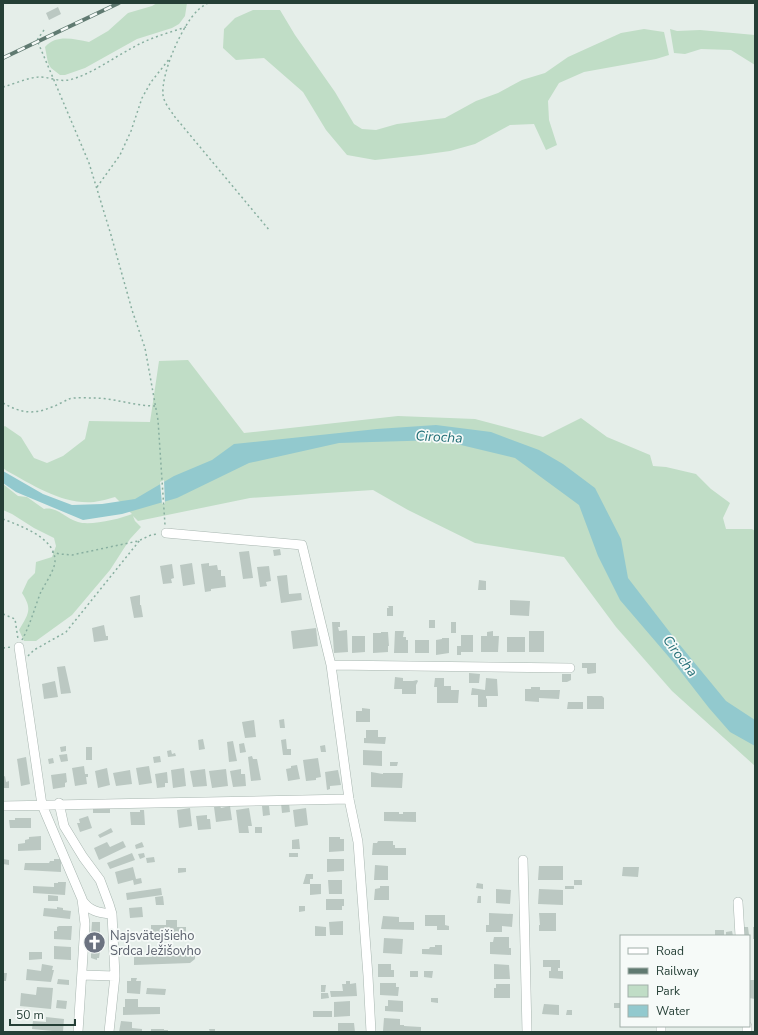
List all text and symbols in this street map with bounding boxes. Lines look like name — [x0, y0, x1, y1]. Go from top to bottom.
water label: Cirocha — [415, 426, 463, 448]
water label: Cirocha — [658, 631, 702, 681]
place label: Najsvätejšieho Srdca Ježišovho — [110, 927, 201, 960]
church icon: Najsvätejšieho Srdca Ježišovho — [82, 930, 108, 956]
legend — [620, 935, 750, 1027]
text: Road — [656, 943, 684, 959]
text: Railway — [656, 963, 700, 979]
text: Park — [656, 983, 681, 999]
scale bar — [10, 1001, 75, 1027]
text: Water — [656, 1003, 690, 1019]
text: 50 m — [16, 1007, 44, 1023]

